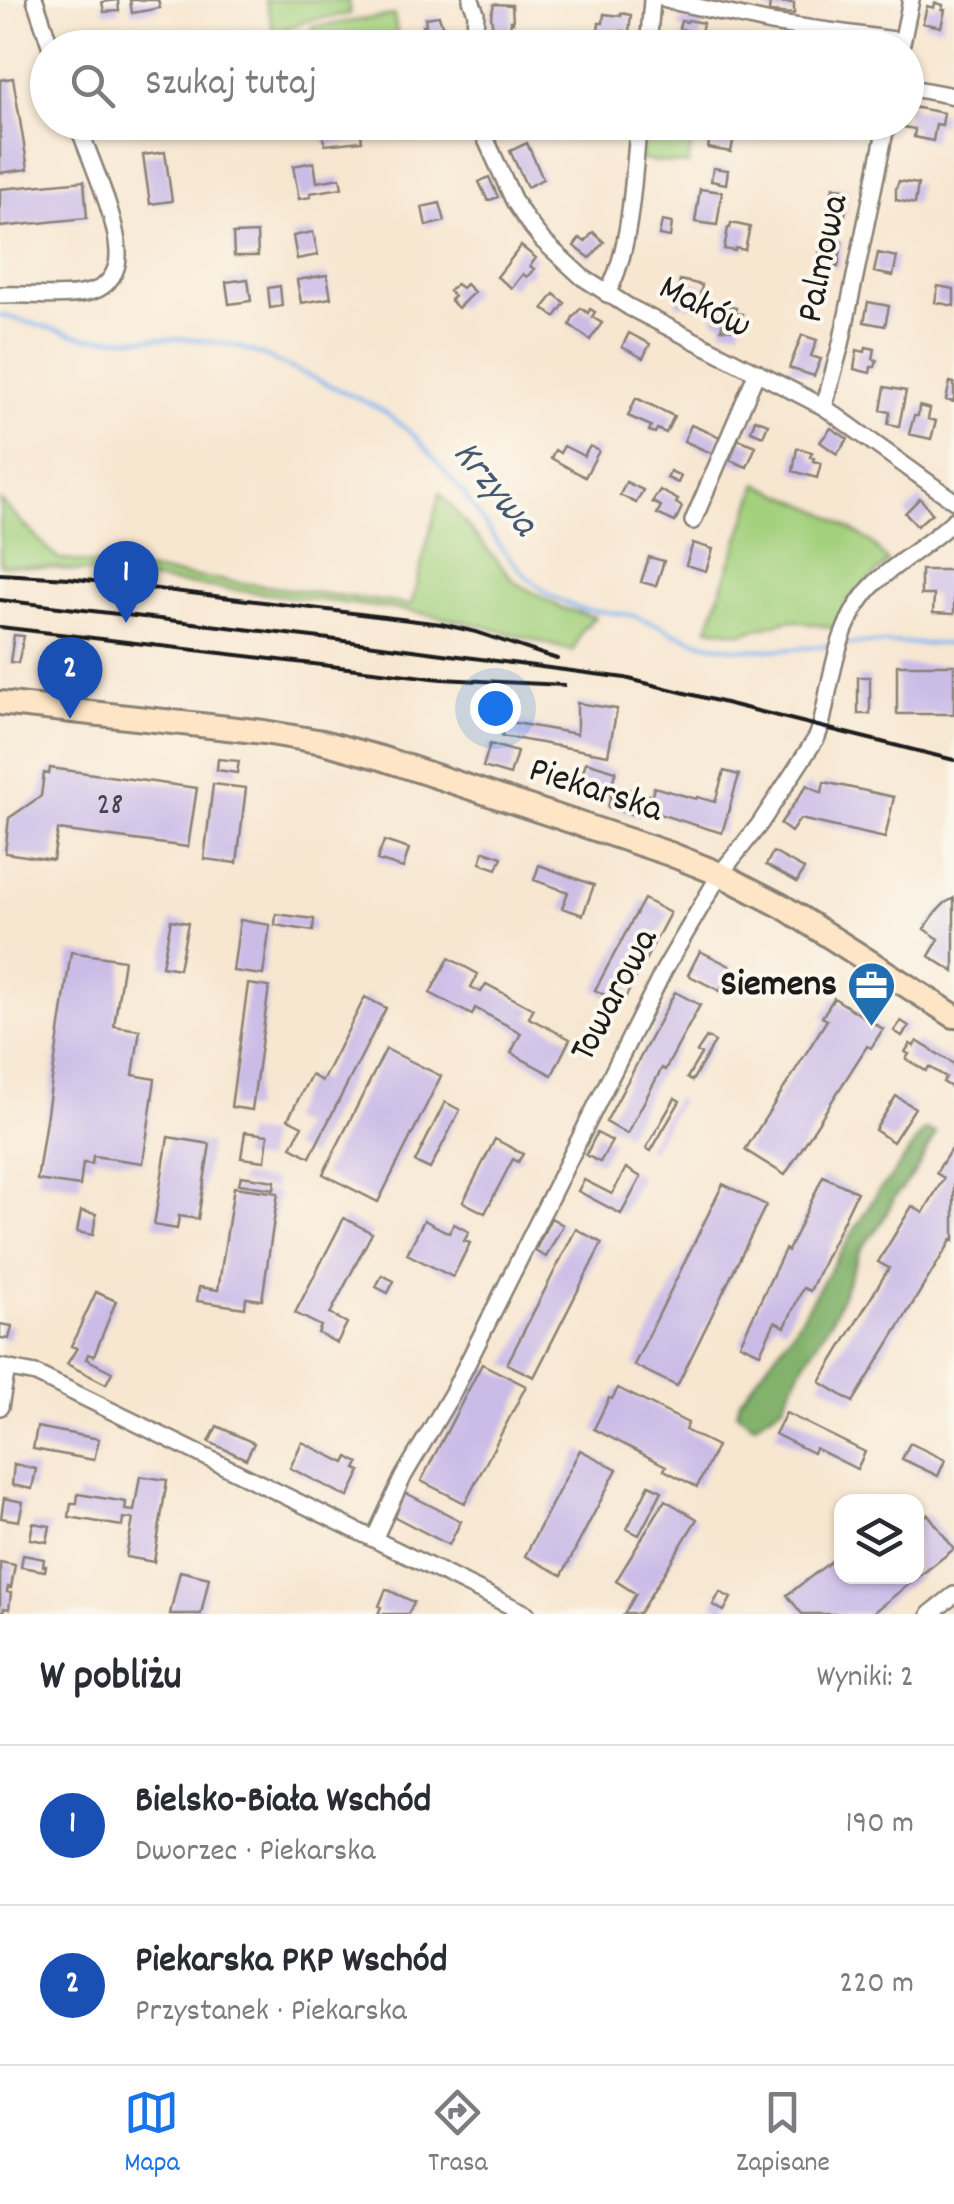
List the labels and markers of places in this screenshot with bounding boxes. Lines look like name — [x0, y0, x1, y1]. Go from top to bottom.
pin: 1 — [94, 540, 158, 623]
pin: 2 — [38, 636, 102, 719]
place label: Siemens — [720, 959, 837, 1014]
office icon: Siemens — [846, 960, 898, 1028]

